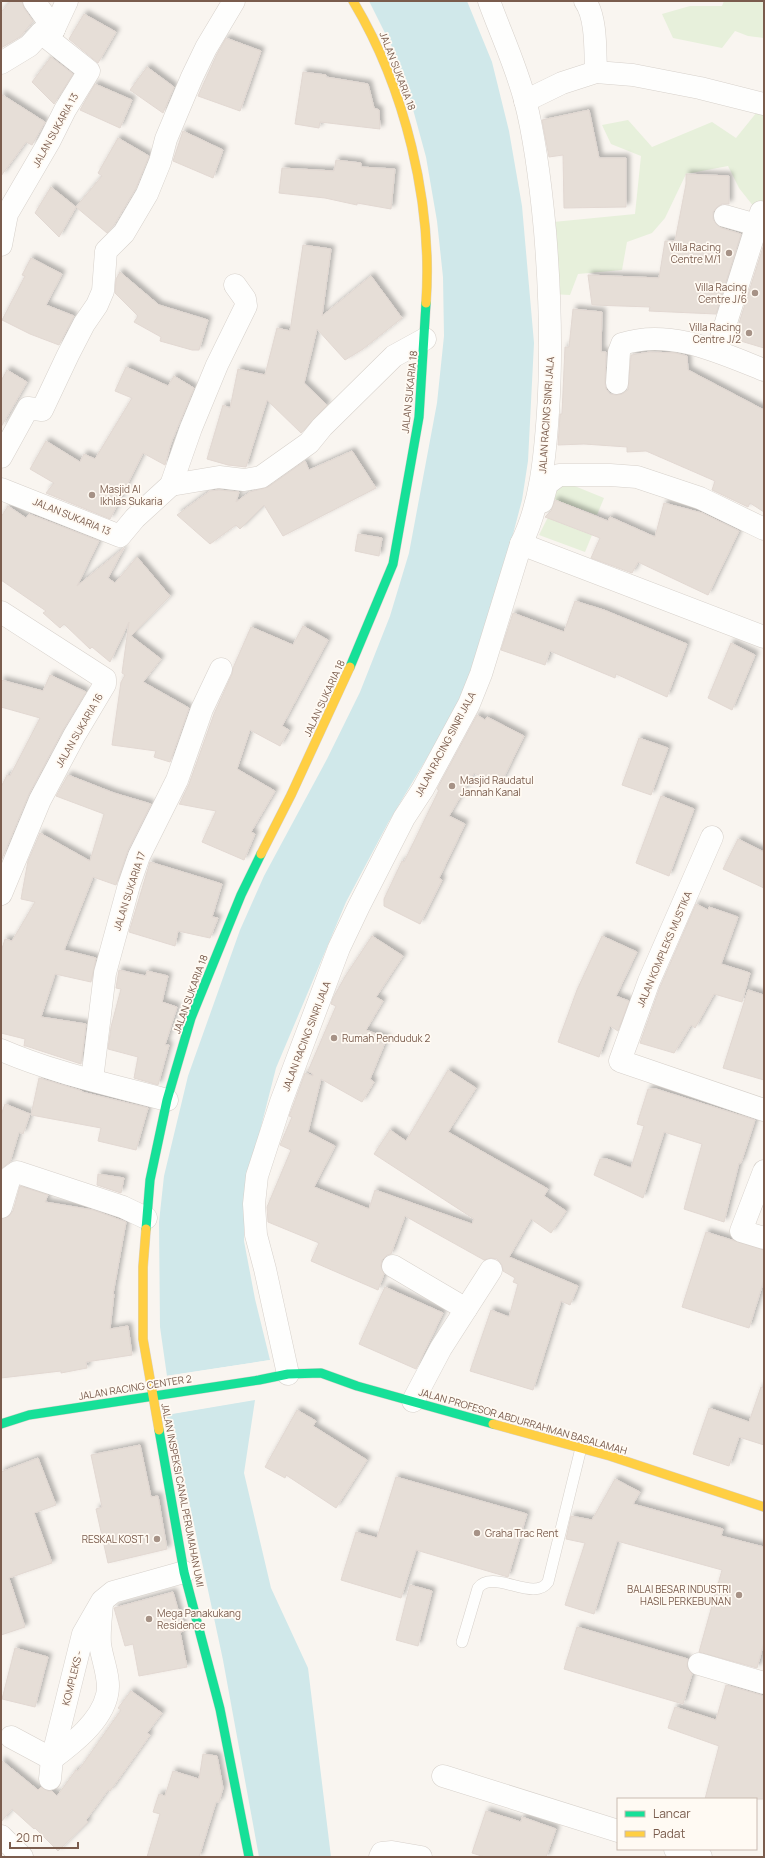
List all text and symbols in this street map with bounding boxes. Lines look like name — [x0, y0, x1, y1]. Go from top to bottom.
street label: JALAN SUKARIA 18 — [377, 30, 420, 113]
street label: JALAN SUKARIA 13 — [29, 90, 81, 170]
place label: Villa Racing Centre M/1 — [669, 240, 721, 266]
marker: Villa Racing Centre M/1 — [724, 248, 734, 258]
place label: Villa Racing Centre J/6 — [695, 280, 747, 306]
marker: Villa Racing Centre J/6 — [750, 288, 760, 298]
place label: Villa Racing Centre J/2 — [689, 320, 741, 346]
marker: Villa Racing Centre J/2 — [744, 328, 754, 338]
street label: JALAN SUKARIA 18 — [398, 350, 420, 434]
street label: JALAN RACING SINRI JALA — [535, 355, 557, 474]
place label: Masjid Al Ikhlas Sukaria — [100, 482, 163, 508]
marker: Masjid Al Ikhlas Sukaria — [87, 490, 97, 500]
street label: JALAN SUKARIA 13 — [31, 494, 113, 538]
street label: JALAN SUKARIA 18 — [300, 657, 348, 739]
street label: JALAN RACING SINRI JALA — [411, 688, 479, 799]
street label: JALAN SUKARIA 16 — [52, 690, 106, 770]
place label: Masjid Raudatul Jannah Kanal — [460, 773, 534, 799]
marker: Masjid Raudatul Jannah Kanal — [447, 781, 457, 791]
street label: JALAN SUKARIA 17 — [110, 850, 148, 932]
street label: JALAN KOMPLEKS MUSTIKA — [633, 888, 695, 1009]
street label: JALAN SUKARIA 18 — [169, 952, 211, 1035]
street label: JALAN RACING SINRI JALA — [278, 978, 334, 1093]
place label: Rumah Penduduk 2 — [342, 1031, 431, 1045]
marker: Rumah Penduduk 2 — [329, 1033, 339, 1043]
street label: JALAN RACING CENTER 2 — [77, 1371, 193, 1403]
street label: JALAN PROFESOR ABDURRAHMAN BASALAMAH — [417, 1384, 629, 1458]
street label: JALAN INSPEKSI CANAL PERUMAHAN UMI — [158, 1402, 208, 1588]
place label: Graha Trac Rent — [485, 1526, 558, 1540]
marker: Graha Trac Rent — [472, 1528, 482, 1538]
place label: RESKAL KOST 1 — [82, 1532, 149, 1546]
marker: RESKAL KOST 1 — [152, 1534, 162, 1544]
place label: BALAI BESAR INDUSTRI HASIL PERKEBUNAN — [627, 1582, 731, 1608]
marker: BALAI BESAR INDUSTRI HASIL PERKEBUNAN — [734, 1590, 744, 1600]
place label: Mega Panakukang Residence — [157, 1606, 241, 1632]
marker: Mega Panakukang Residence — [144, 1614, 154, 1624]
street label: KOMPLEKS - — [58, 1649, 86, 1707]
legend — [617, 1798, 757, 1850]
text: Lancar — [653, 1805, 691, 1822]
scale bar — [10, 1824, 78, 1850]
text: Padat — [653, 1825, 685, 1842]
text: 20 m — [16, 1829, 43, 1846]

